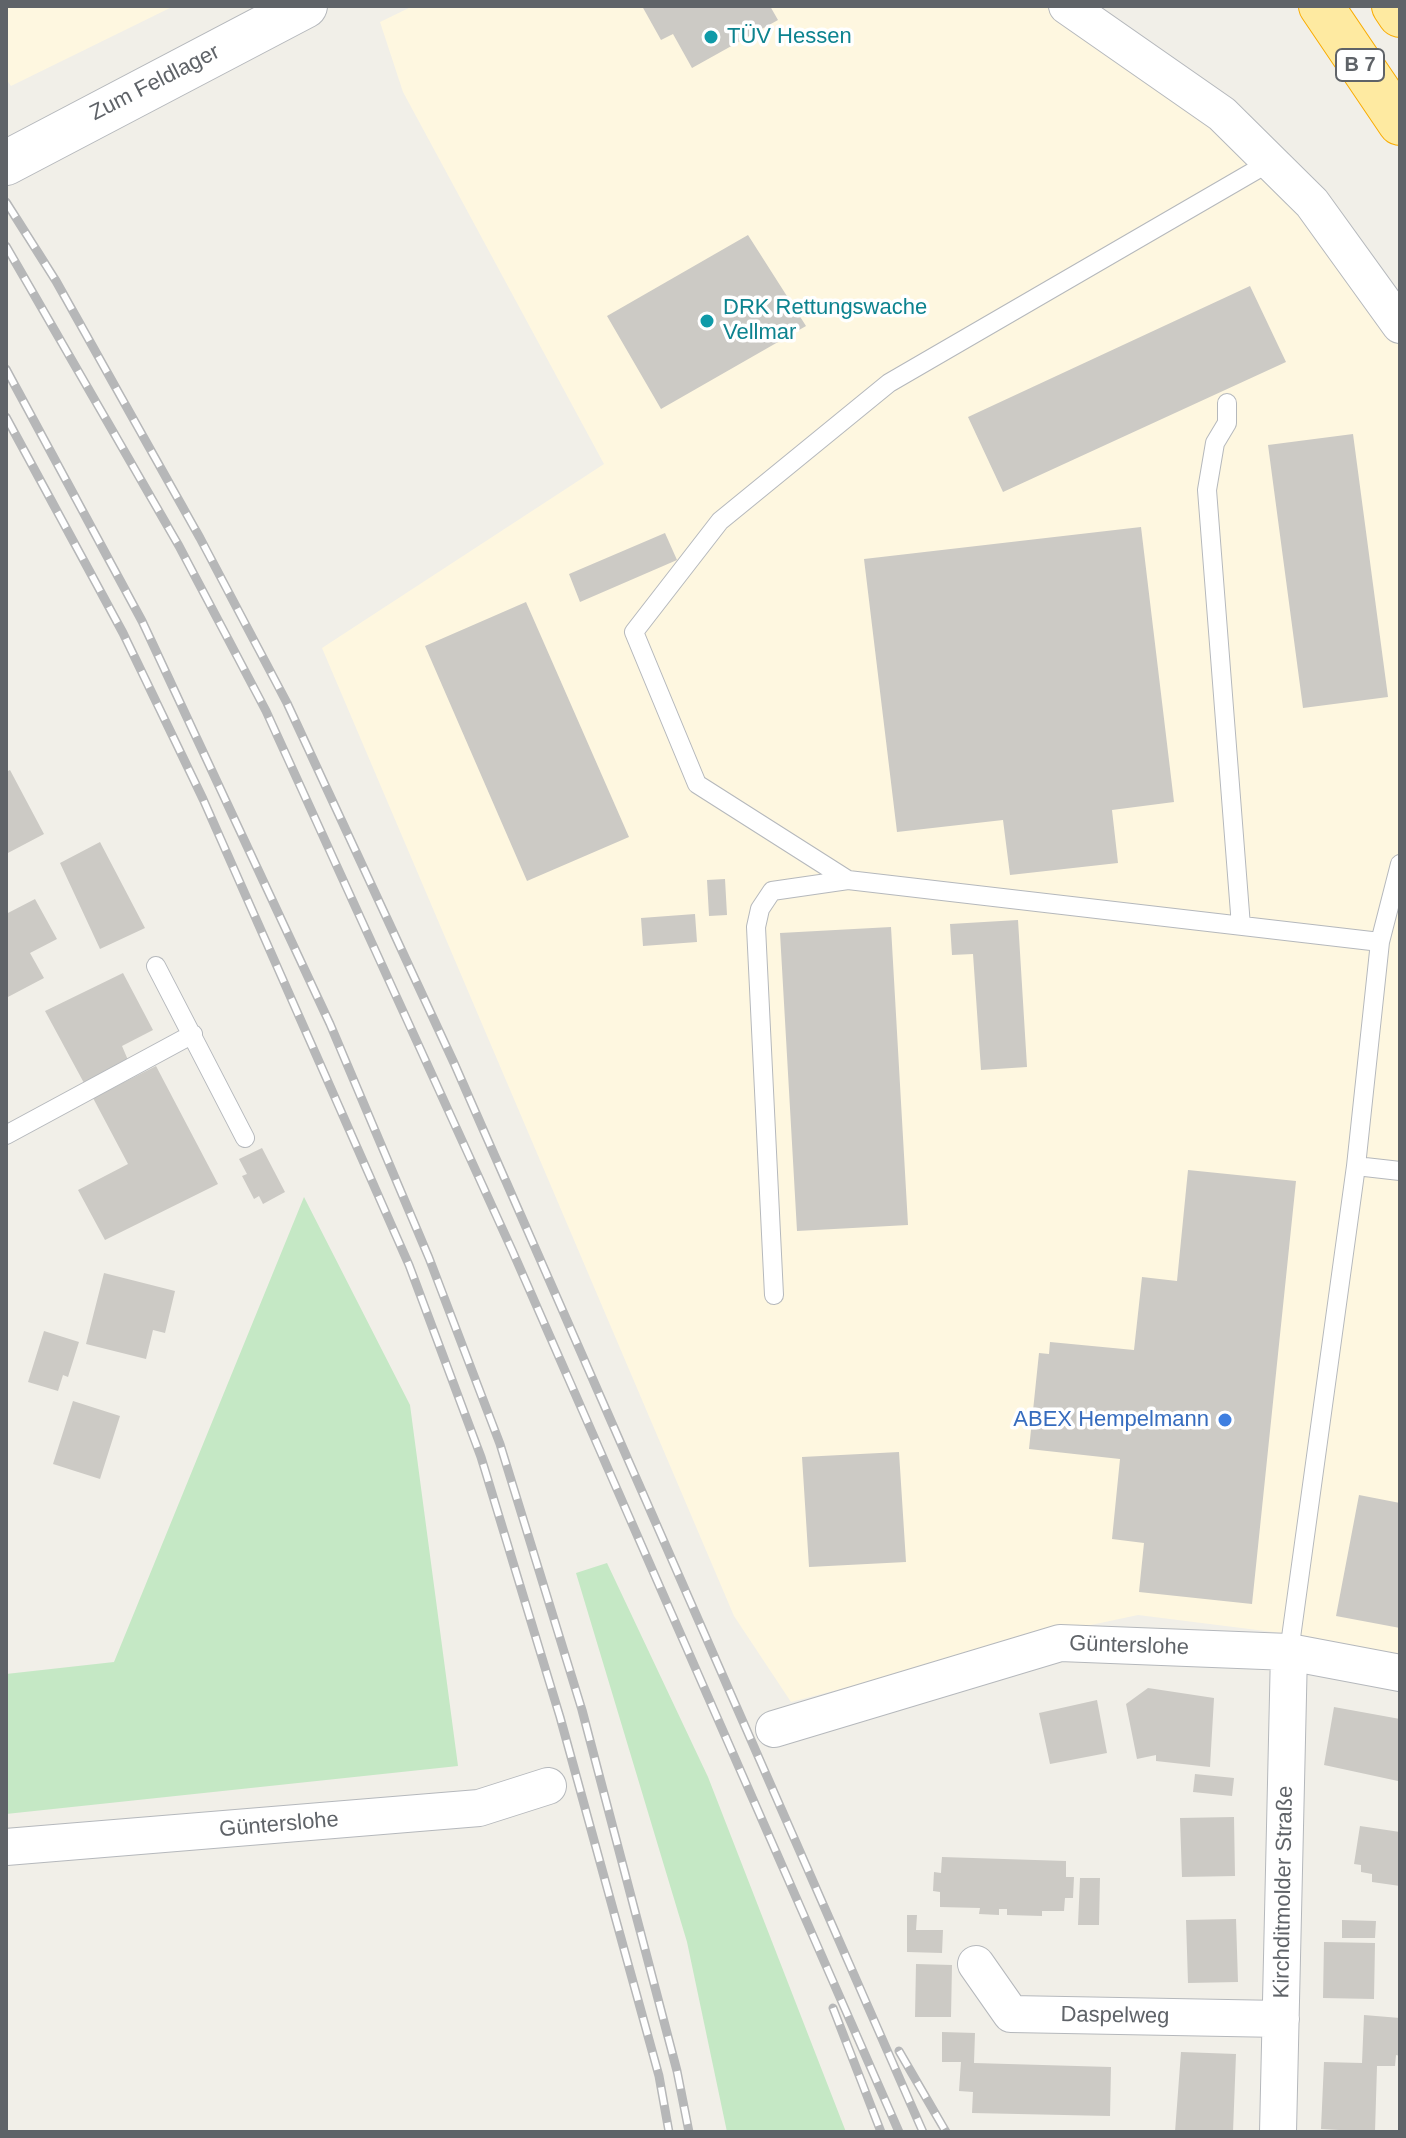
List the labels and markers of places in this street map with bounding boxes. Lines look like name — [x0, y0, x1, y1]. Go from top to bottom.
place label: TÜV Hessen — [727, 24, 852, 50]
marker: TÜV Hessen — [702, 28, 720, 46]
place label: DRK Rettungswache Vellmar — [723, 295, 927, 346]
marker: DRK Rettungswache Vellmar — [698, 312, 716, 330]
place label: ABEX Hempelmann — [1013, 1407, 1209, 1433]
marker: ABEX Hempelmann — [1216, 1411, 1234, 1429]

